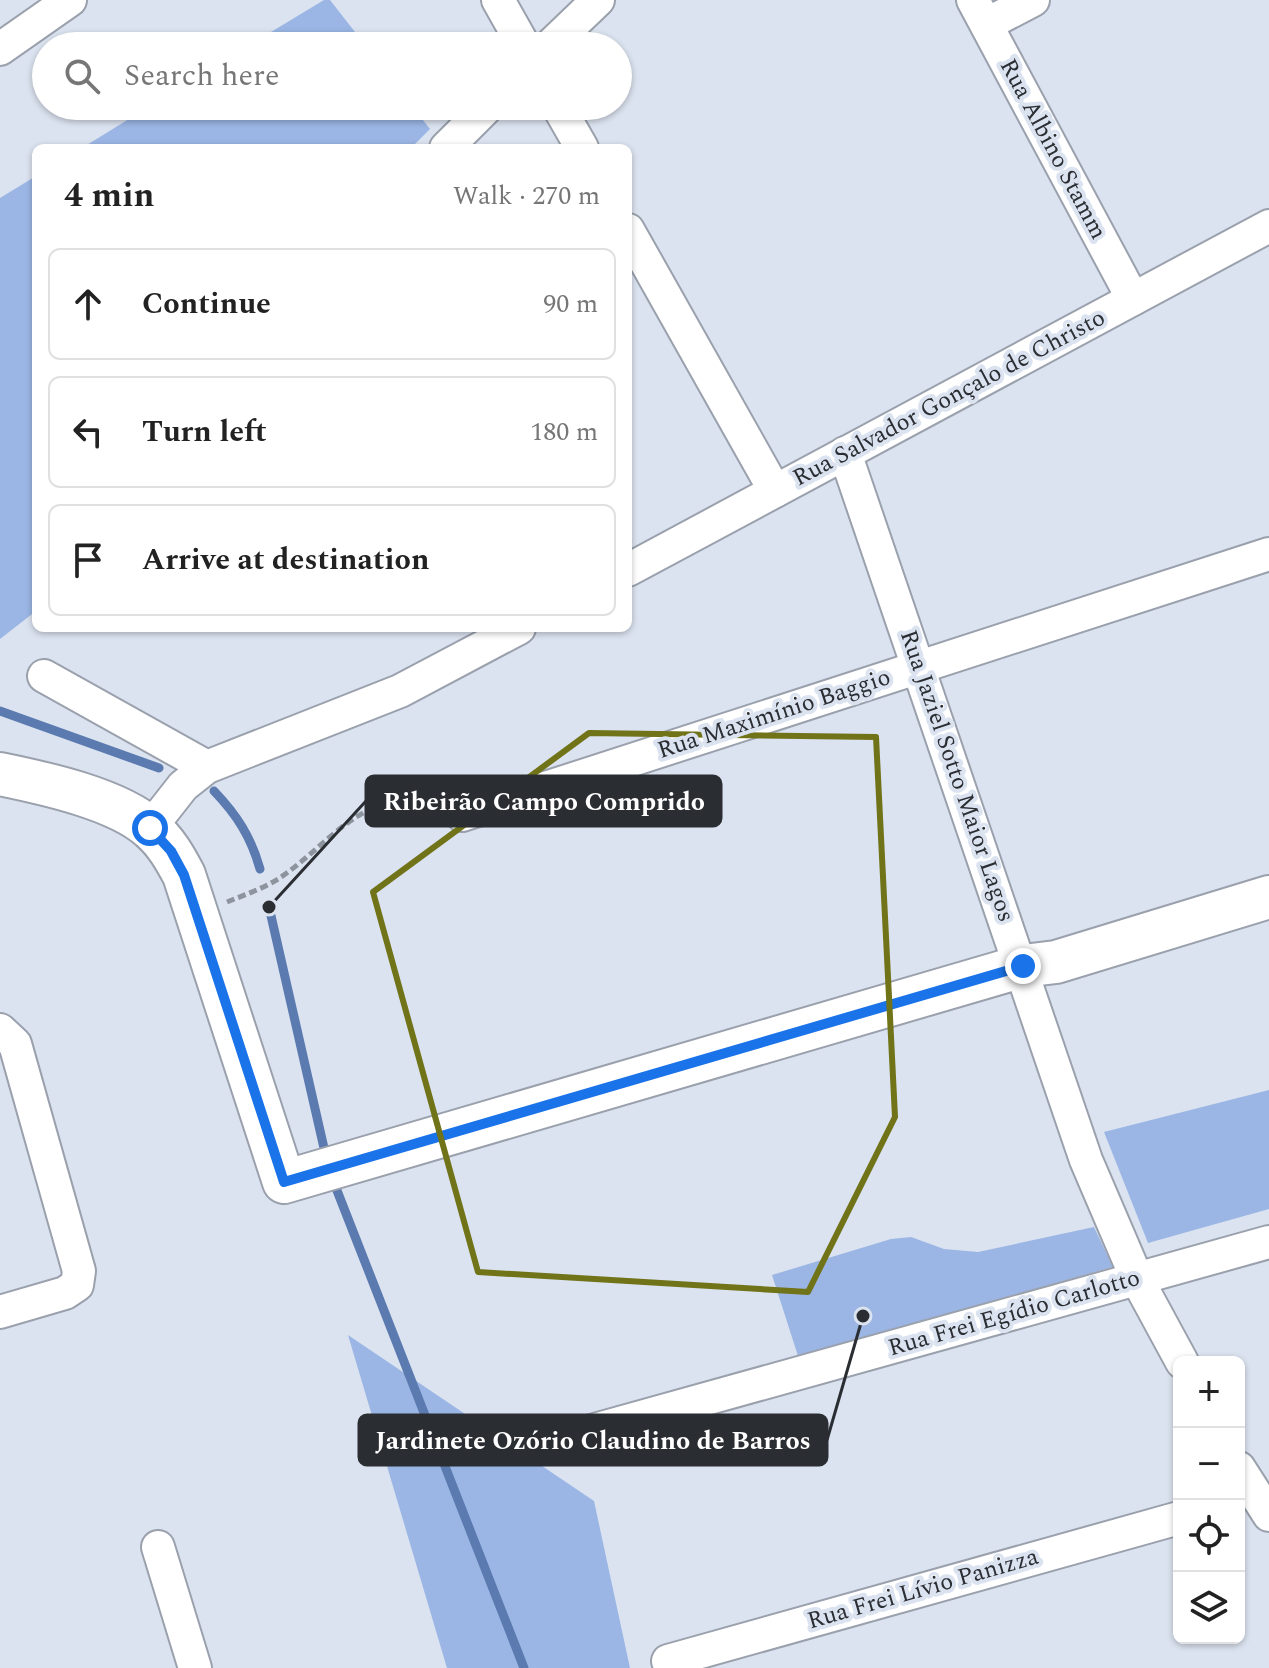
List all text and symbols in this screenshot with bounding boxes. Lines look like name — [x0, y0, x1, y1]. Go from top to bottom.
search box — [32, 32, 632, 120]
street label: Rua Albino Stamm — [990, 52, 1116, 246]
text: Search here — [124, 53, 280, 99]
icon: search — [60, 54, 104, 98]
text: 4 min — [64, 170, 154, 222]
text: Walk · 270 m — [453, 176, 600, 216]
text: Continue — [142, 281, 271, 327]
icon: ahead — [66, 282, 110, 326]
text: 90 m — [543, 284, 598, 324]
street label: Rua Salvador Gonçalo de Christo — [786, 300, 1112, 496]
text: Turn left — [142, 409, 267, 455]
icon: left — [66, 410, 110, 454]
text: 180 m — [530, 412, 598, 452]
text: Arrive at destination — [142, 537, 429, 583]
icon: arrive — [66, 538, 110, 582]
street label: Rua Jaziel Sotto Maior Lagos — [890, 625, 1024, 927]
street label: Rua Maximínio Baggio — [653, 659, 895, 769]
callout: Ribeirão Campo Comprido — [366, 776, 721, 826]
text: Ribeirão Campo Comprido — [383, 782, 705, 822]
route start — [132, 810, 168, 846]
route end — [1005, 948, 1041, 984]
street label: Rua Frei Egídio Carlotto — [884, 1260, 1144, 1366]
map controls — [1173, 1356, 1245, 1644]
button: + — [1173, 1356, 1245, 1428]
callout: Jardinete Ozório Claudino de Barros — [359, 1415, 827, 1465]
text: Jardinete Ozório Claudino de Barros — [375, 1421, 811, 1461]
button: − — [1173, 1428, 1245, 1500]
button: locate — [1173, 1500, 1245, 1572]
street label: Rua Frei Lívio Panizza — [803, 1539, 1043, 1639]
button: layers — [1173, 1572, 1245, 1644]

